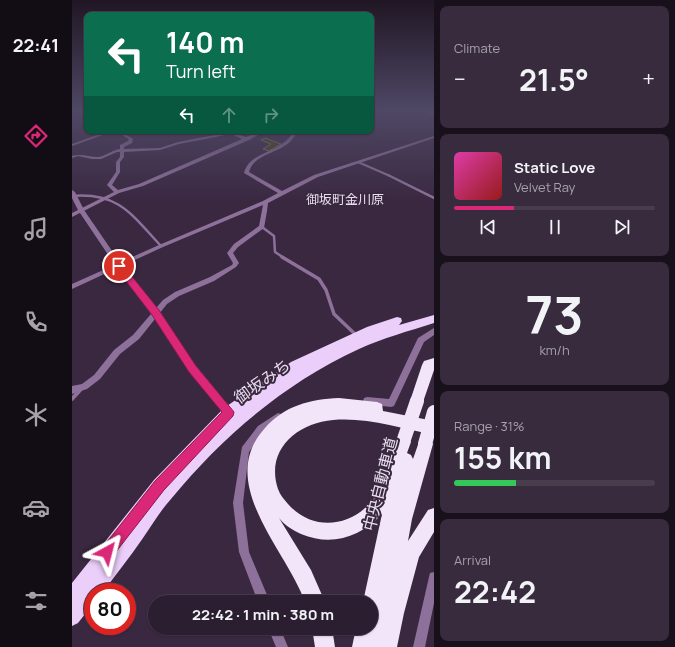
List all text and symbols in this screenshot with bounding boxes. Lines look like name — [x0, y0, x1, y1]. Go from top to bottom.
text: 140 m — [166, 23, 245, 61]
icon: left — [100, 28, 152, 80]
text: 22:41 — [13, 33, 59, 57]
text: Climate — [454, 39, 500, 57]
text: Turn left — [166, 59, 236, 83]
text: 21.5° — [519, 59, 589, 100]
text: − — [454, 64, 466, 94]
text: + — [642, 64, 655, 94]
icon: left — [176, 104, 198, 126]
icon: ahead — [218, 104, 240, 126]
icon: right — [260, 104, 282, 126]
icon: directions — [22, 122, 50, 150]
text: Static Love — [514, 157, 595, 178]
text: Velvet Ray — [514, 178, 575, 196]
district label: 御坂町金川原 — [306, 190, 384, 208]
icon: music — [22, 215, 50, 243]
icon: previous — [477, 216, 499, 238]
icon: pause — [544, 216, 566, 238]
icon: next — [611, 216, 633, 238]
pin — [102, 249, 136, 283]
icon: arrive — [108, 255, 130, 277]
text: 73 — [526, 279, 583, 350]
icon: phone — [22, 308, 50, 336]
text: km/h — [539, 341, 570, 359]
street label: 御坂みち — [229, 354, 295, 408]
icon: climate — [22, 401, 50, 429]
text: Range · 31% — [454, 417, 525, 435]
street label: 中央自動車道 — [358, 435, 402, 533]
text: 155 km — [454, 437, 551, 478]
icon: car — [22, 494, 50, 522]
position arrow — [86, 531, 128, 573]
text: Arrival — [454, 551, 491, 569]
text: 22:42 — [454, 571, 536, 612]
speed limit sign: 80 — [84, 583, 136, 635]
icon: filters — [22, 587, 50, 615]
text: 22:42 · 1 min · 380 m — [192, 604, 334, 625]

